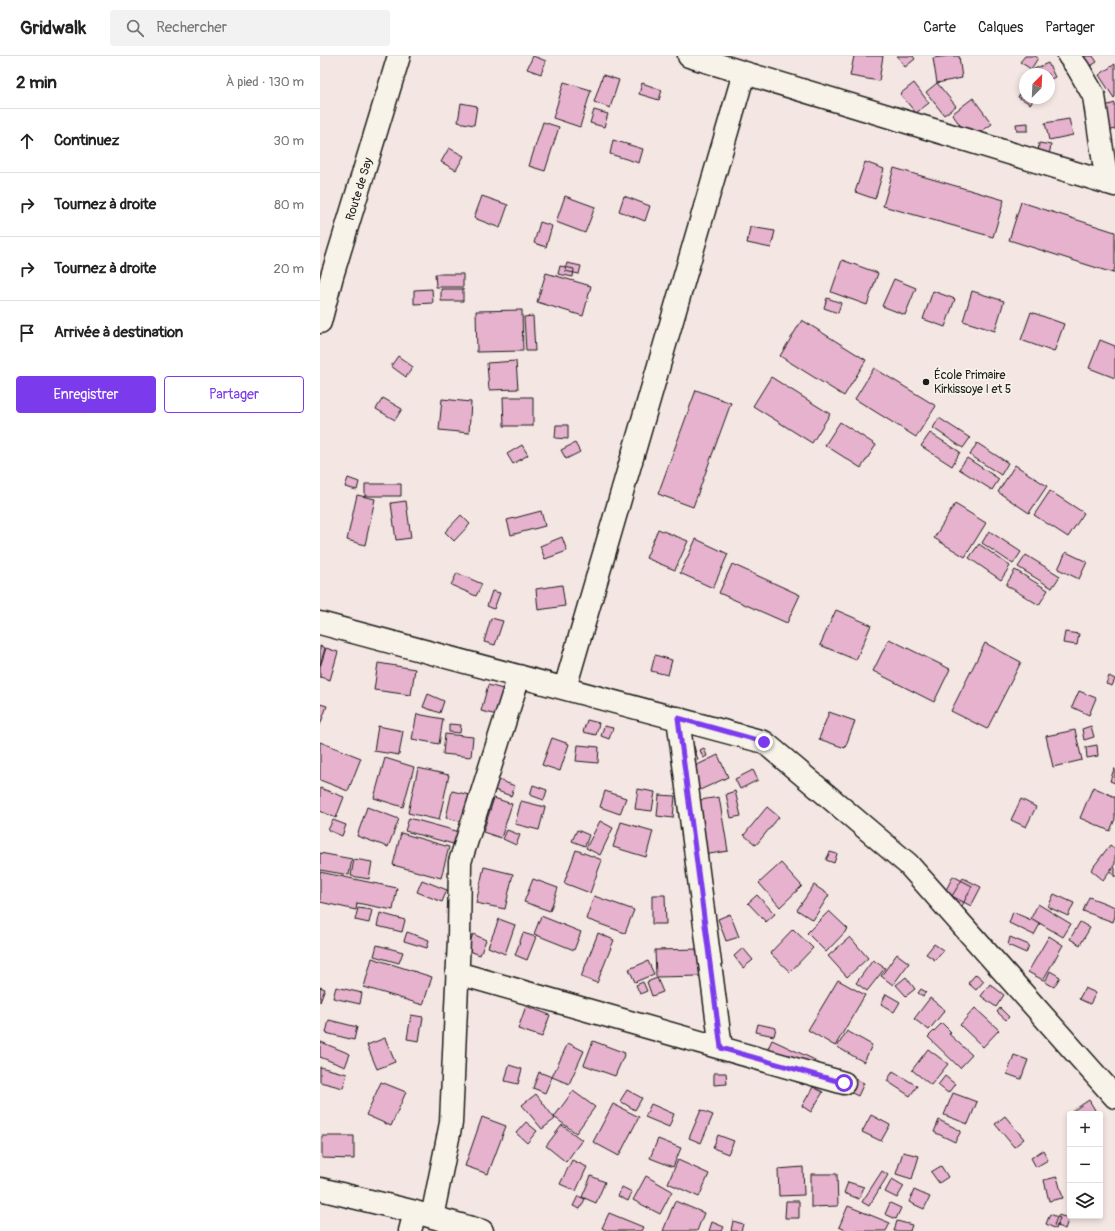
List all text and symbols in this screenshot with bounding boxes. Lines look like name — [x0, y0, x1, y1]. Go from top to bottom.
search box — [110, 10, 390, 46]
text: Gridwalk — [20, 16, 86, 40]
icon: search — [124, 17, 146, 39]
text: Rechercher — [156, 18, 227, 37]
text: Carte — [923, 19, 956, 36]
text: Calques — [978, 19, 1023, 36]
text: Partager — [1045, 19, 1095, 36]
north arrow — [1019, 68, 1055, 104]
text: 2 min — [16, 72, 57, 93]
text: À pied · 130 m — [226, 74, 304, 90]
icon: ahead — [16, 130, 38, 152]
text: Continuez — [54, 131, 119, 150]
text: 30 m — [274, 133, 304, 149]
street label: Route de Say — [343, 156, 376, 222]
icon: right — [16, 194, 38, 216]
text: Tournez à droite — [54, 195, 156, 214]
text: 80 m — [274, 197, 304, 213]
icon: right — [16, 258, 38, 280]
text: Tournez à droite — [54, 259, 156, 278]
text: 20 m — [273, 261, 304, 277]
icon: arrive — [16, 322, 38, 344]
text: Arrivée à destination — [54, 323, 183, 342]
place label: École Primaire Kirkissoye I et 5 — [934, 367, 1011, 397]
button: Enregistrer — [16, 376, 156, 413]
button: Partager — [164, 376, 304, 413]
marker: École Primaire Kirkissoye I et 5 — [921, 377, 931, 387]
route end — [755, 733, 773, 751]
route start — [835, 1074, 853, 1092]
map controls — [1067, 1111, 1103, 1219]
button: + — [1067, 1111, 1103, 1147]
button: − — [1067, 1147, 1103, 1183]
button: layers — [1067, 1183, 1103, 1219]

